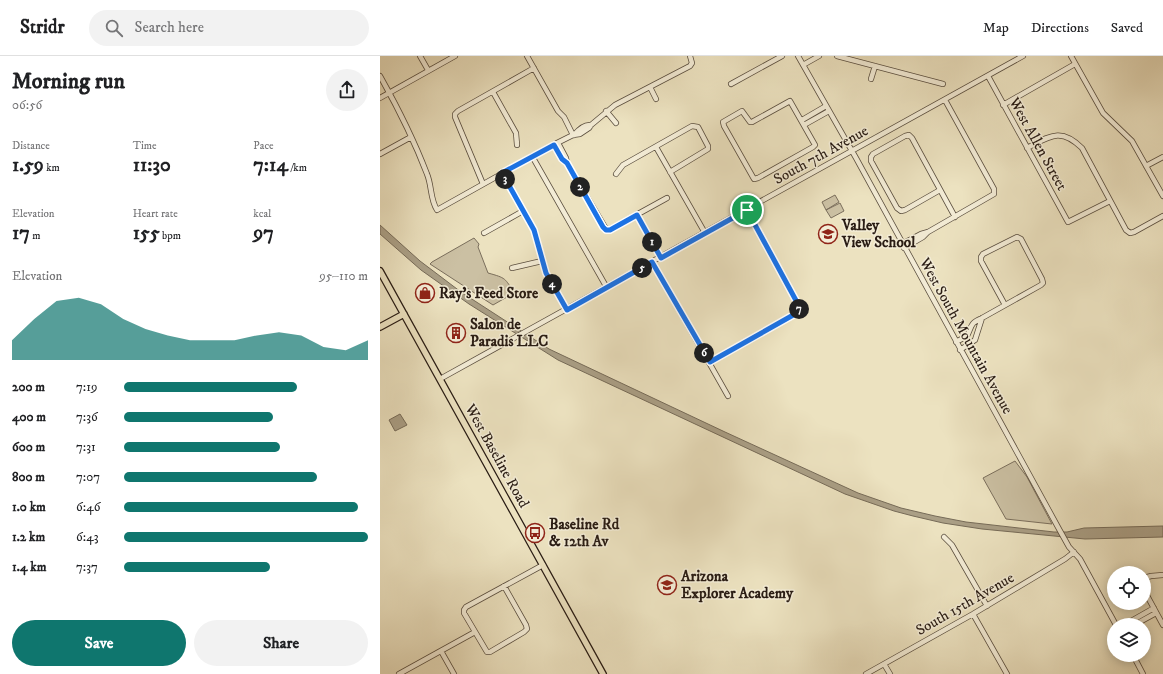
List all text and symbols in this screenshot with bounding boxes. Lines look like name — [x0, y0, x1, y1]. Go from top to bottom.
search box — [89, 10, 369, 46]
text: Stridr — [20, 16, 65, 39]
icon: search — [103, 17, 125, 39]
text: Search here — [135, 18, 204, 37]
text: Map — [983, 19, 1009, 37]
text: Directions — [1031, 19, 1089, 37]
text: Saved — [1111, 19, 1143, 37]
text: Morning run — [12, 68, 125, 95]
button: share — [326, 69, 368, 111]
street label: West Allen Street — [1004, 93, 1071, 194]
text: 06:56 — [12, 97, 42, 113]
street label: South 7th Avenue — [770, 121, 872, 189]
text: Distance — [12, 139, 50, 153]
text: Time — [133, 139, 157, 153]
text: Pace — [253, 139, 274, 153]
text: 1.59 — [12, 153, 44, 178]
text: 11:30 — [133, 153, 171, 178]
text: 7:14 — [253, 153, 288, 178]
text: km — [44, 161, 60, 175]
text: /km — [288, 161, 307, 175]
pin: 3 — [495, 169, 515, 189]
text: 3 — [503, 172, 507, 186]
pin: 2 — [570, 177, 590, 197]
text: 2 — [577, 180, 583, 194]
pin — [730, 193, 764, 227]
icon: arrive — [736, 199, 758, 221]
text: Elevation — [12, 207, 55, 221]
text: Heart rate — [133, 207, 178, 221]
text: kcal — [253, 207, 271, 221]
place label: Valley View School — [841, 216, 916, 252]
text: 17 — [12, 221, 30, 246]
text: 155 — [133, 221, 160, 246]
text: 97 — [253, 221, 274, 246]
school or university icon: Valley View School — [817, 223, 839, 245]
text: m — [30, 229, 41, 243]
text: bpm — [160, 229, 181, 243]
pin: 1 — [642, 232, 662, 252]
text: 1 — [650, 235, 654, 249]
street label: West South Mountain Avenue — [915, 254, 1017, 417]
pin: 5 — [632, 258, 652, 278]
text: 5 — [639, 261, 645, 275]
text: Elevation — [12, 268, 62, 284]
text: 95–110 m — [319, 268, 368, 284]
pin: 4 — [542, 274, 562, 294]
text: 4 — [549, 277, 555, 291]
shop icon: Ray's Feed Store — [414, 282, 436, 304]
place label: Ray's Feed Store — [439, 284, 539, 303]
pin: 7 — [789, 299, 809, 319]
text: 7 — [796, 302, 802, 316]
place label: Salon de Paradis LLC — [470, 315, 548, 351]
building icon: Salon de Paradis LLC — [445, 322, 467, 344]
pin: 6 — [694, 343, 714, 363]
text: 6 — [701, 346, 707, 360]
text: 200 m — [12, 379, 45, 395]
text: 7:19 — [76, 379, 97, 395]
street label: West Baseline Road — [460, 400, 534, 512]
text: 400 m — [12, 409, 46, 425]
text: 7:36 — [76, 409, 98, 425]
text: 600 m — [12, 439, 45, 455]
text: 7:31 — [76, 439, 96, 455]
text: 800 m — [12, 469, 45, 485]
text: 7:07 — [76, 469, 100, 485]
text: 1.0 km — [12, 499, 46, 515]
text: 6:46 — [76, 499, 100, 515]
place label: Baseline Rd & 12th Av — [549, 515, 620, 551]
bus stop icon: Baseline Rd & 12th Av — [524, 522, 546, 544]
text: 1.2 km — [12, 529, 45, 545]
text: 6:43 — [76, 529, 99, 545]
text: 1.4 km — [12, 559, 46, 575]
text: 7:37 — [76, 559, 98, 575]
map controls — [1107, 566, 1151, 662]
button: locate — [1107, 566, 1151, 610]
place label: Arizona Explorer Academy — [680, 567, 794, 603]
street label: South 15th Avenue — [912, 568, 1018, 640]
school or university icon: Arizona Explorer Academy — [656, 574, 678, 596]
button: layers — [1107, 618, 1151, 662]
button: Save — [12, 620, 186, 666]
button: Share — [194, 620, 368, 666]

